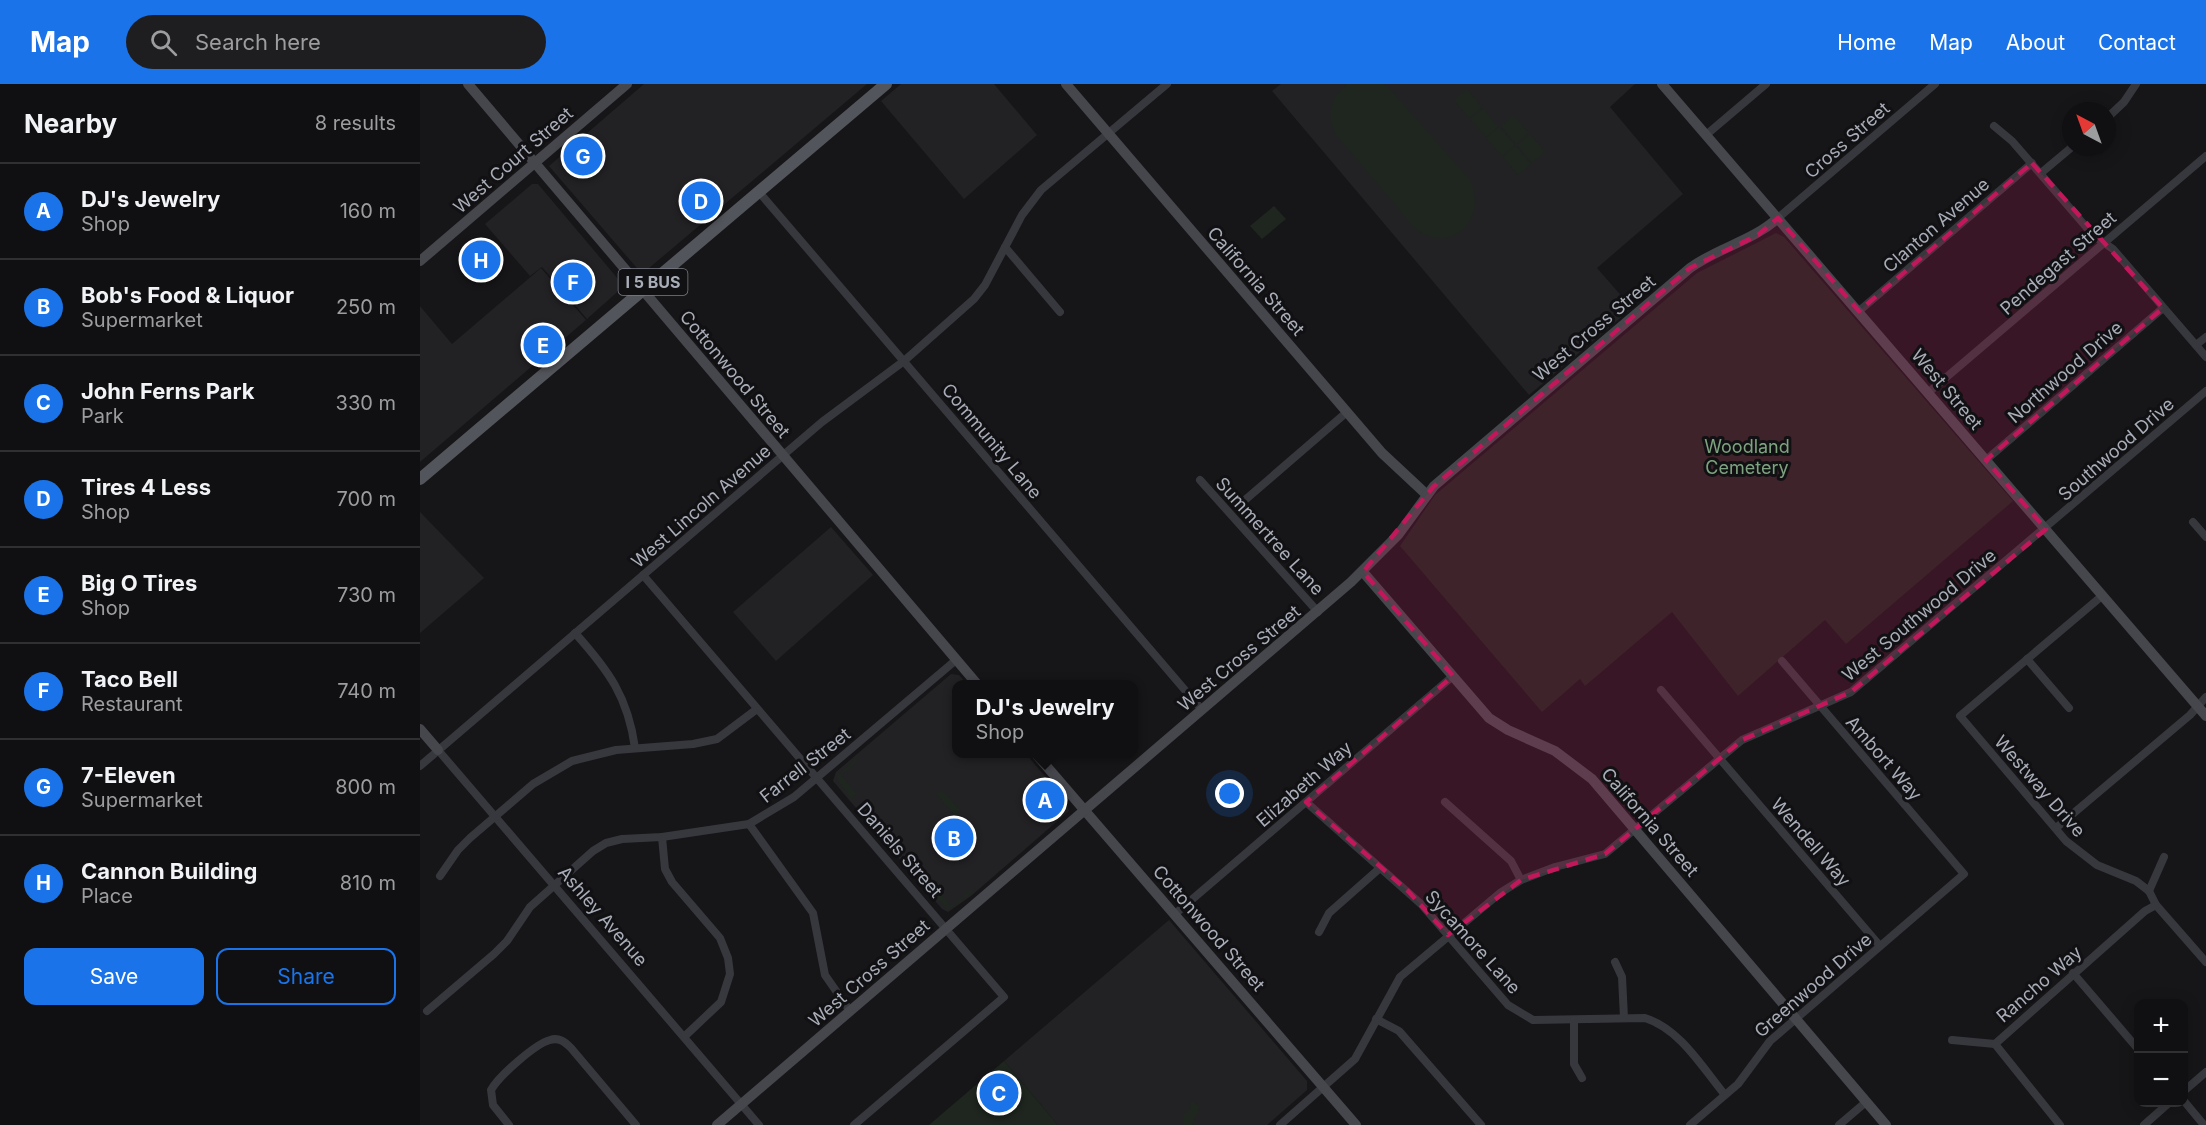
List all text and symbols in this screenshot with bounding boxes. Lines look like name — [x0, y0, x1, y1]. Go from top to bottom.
search box — [126, 15, 546, 69]
text: Map — [30, 25, 90, 59]
icon: search — [147, 26, 180, 59]
text: Search here — [195, 29, 321, 55]
text: Home — [1837, 30, 1896, 55]
text: Map — [1929, 30, 1973, 55]
text: About — [2006, 30, 2065, 55]
text: Contact — [2098, 30, 2176, 55]
street label: Cross Street — [1800, 97, 1894, 182]
street label: West Court Street — [449, 102, 577, 218]
north arrow — [2062, 102, 2116, 156]
text: Nearby — [24, 108, 117, 139]
text: 8 results — [315, 111, 396, 135]
pin: G — [564, 134, 602, 178]
street label: Clanton Avenue — [1879, 173, 1993, 277]
pin: D — [682, 178, 720, 224]
text: DJ's Jewelry — [81, 186, 220, 212]
text: A — [36, 199, 51, 223]
text: 160 m — [340, 199, 396, 223]
street label: Pendegast Street — [1996, 207, 2120, 319]
text: Shop — [81, 212, 130, 236]
street label: California Street — [1203, 222, 1309, 340]
pin: H — [462, 238, 500, 282]
pin: F — [554, 260, 592, 304]
road number: I 5 BUS — [618, 269, 688, 295]
street label: West Cross Street — [1529, 271, 1659, 385]
text: Bob's Food & Liquor — [81, 282, 294, 308]
text: B — [37, 295, 50, 319]
text: 250 m — [336, 295, 396, 319]
street label: Cottonwood Street — [676, 306, 794, 442]
text: Supermarket — [81, 308, 203, 332]
street label: Northwood Drive — [2004, 317, 2126, 427]
pin: E — [524, 322, 562, 368]
street label: West Street — [1907, 344, 1987, 434]
text: John Ferns Park — [81, 378, 255, 404]
street label: Community Lane — [938, 379, 1046, 503]
text: C — [36, 391, 51, 415]
text: 330 m — [336, 391, 396, 415]
street label: Southwood Drive — [2054, 393, 2178, 505]
text: Park — [81, 404, 124, 428]
park label: Woodland Cemetery — [1704, 436, 1790, 478]
street label: West Lincoln Avenue — [627, 440, 775, 572]
street label: Summertree Lane — [1212, 473, 1328, 599]
text: Tires 4 Less — [81, 474, 211, 500]
text: D — [36, 487, 51, 511]
text: 700 m — [337, 487, 396, 511]
text: Shop — [81, 500, 130, 524]
street label: West Southwood Drive — [1838, 545, 2000, 685]
text: Big O Tires — [81, 570, 197, 596]
text: E — [37, 583, 50, 607]
text: 730 m — [337, 583, 396, 607]
text: Shop — [81, 596, 130, 620]
street label: West Cross Street — [1174, 601, 1304, 715]
text: Taco Bell — [81, 666, 178, 692]
text: F — [38, 679, 49, 703]
text: 740 m — [337, 679, 396, 703]
popup — [952, 680, 1138, 758]
text: Restaurant — [81, 692, 183, 716]
text: DJ's Jewelry — [975, 694, 1115, 720]
street label: Ambort Way — [1842, 712, 1926, 804]
text: Shop — [975, 720, 1024, 744]
street label: Farrell Street — [756, 723, 854, 807]
street label: Westway Drive — [1990, 731, 2090, 841]
street label: Elizabeth Way — [1252, 737, 1356, 831]
text: 7-Eleven — [81, 762, 176, 788]
street label: California Street — [1597, 763, 1703, 881]
text: G — [36, 775, 51, 799]
text: 800 m — [335, 775, 396, 799]
pin: A — [1026, 778, 1064, 822]
your location — [1215, 779, 1244, 808]
text: Supermarket — [81, 788, 203, 812]
street label: Wendell Way — [1767, 794, 1855, 890]
street label: Daniels Street — [853, 798, 947, 902]
pin: B — [934, 816, 974, 861]
text: Cannon Building — [81, 858, 257, 884]
street label: Cottonwood Street — [1149, 861, 1269, 995]
street label: Ashley Avenue — [554, 862, 652, 970]
text: H — [36, 871, 51, 895]
text: 810 m — [340, 871, 396, 895]
text: Place — [81, 884, 133, 908]
street label: Sycamore Lane — [1421, 886, 1525, 998]
street label: West Cross Street — [804, 915, 934, 1031]
street label: Greenwood Drive — [1750, 928, 1876, 1042]
street label: Rancho Way — [1992, 941, 2086, 1027]
button: Save — [24, 948, 204, 1005]
button: Share — [216, 948, 396, 1005]
map controls — [2134, 999, 2188, 1107]
button: + — [2134, 999, 2188, 1053]
button: − — [2134, 1053, 2188, 1107]
pin: C — [980, 1070, 1018, 1116]

